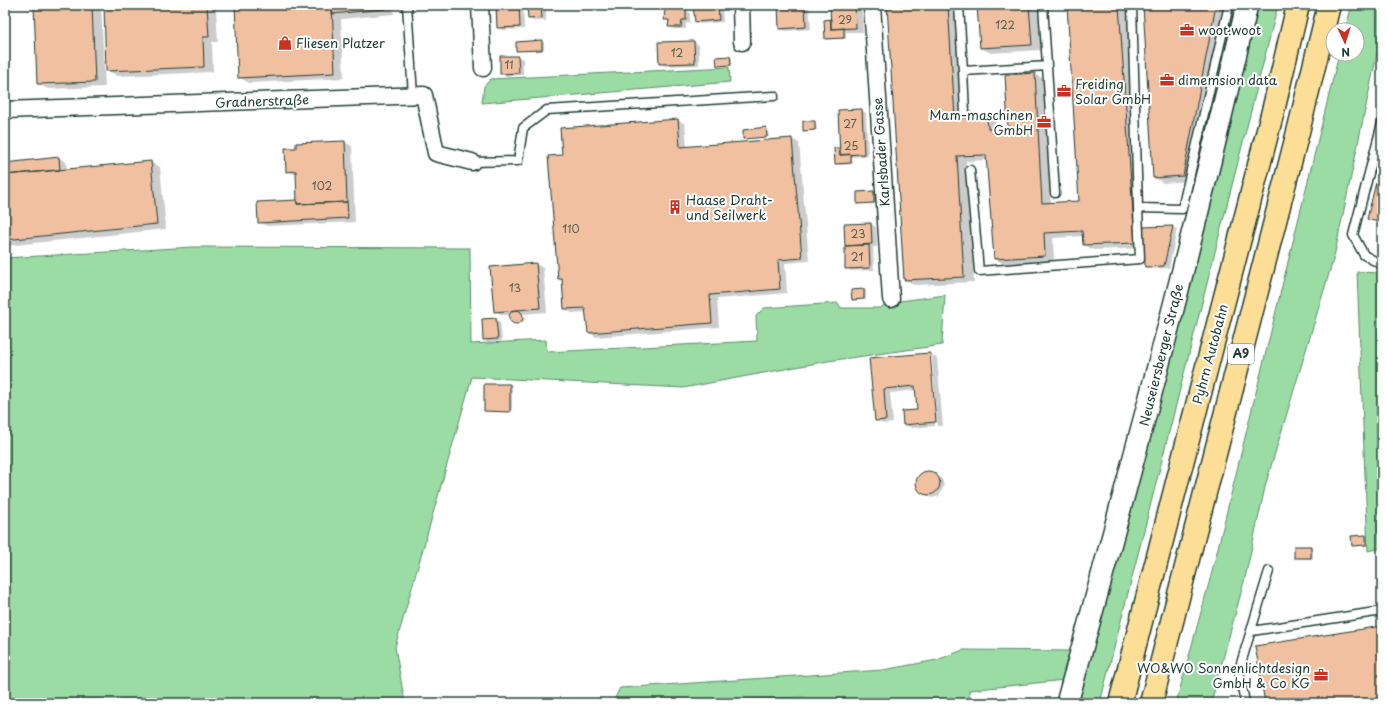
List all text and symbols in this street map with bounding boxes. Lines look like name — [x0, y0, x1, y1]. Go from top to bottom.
house number: 29 — [838, 11, 852, 28]
house number: 122 — [995, 16, 1015, 33]
place label: woot.woot — [1198, 20, 1261, 39]
office icon: woot.woot — [1179, 22, 1195, 38]
north arrow — [1325, 22, 1365, 62]
place label: Fliesen Platzer — [296, 33, 386, 52]
shop icon: Fliesen Platzer — [277, 35, 293, 51]
house number: 12 — [671, 44, 684, 61]
text: N — [1341, 44, 1351, 61]
house number: 11 — [504, 56, 514, 73]
place label: dimemsion data — [1178, 70, 1278, 89]
office icon: dimemsion data — [1159, 72, 1175, 88]
place label: Freiding Solar GmbH — [1075, 74, 1151, 108]
office icon: Freiding Solar GmbH — [1056, 83, 1072, 99]
street label: Gradnerstraße — [215, 89, 309, 112]
street label: Karlsbader Gasse — [867, 97, 894, 207]
place label: Mam-maschinen GmbH — [929, 105, 1033, 139]
office icon: Mam-maschinen GmbH — [1036, 114, 1052, 130]
house number: 27 — [843, 115, 857, 132]
house number: 25 — [844, 137, 858, 154]
house number: 102 — [312, 177, 332, 194]
place label: Haase Draht- und Seilwerk — [686, 190, 773, 224]
building icon: Haase Draht- und Seilwerk — [667, 199, 683, 215]
house number: 110 — [562, 220, 580, 237]
house number: 23 — [851, 225, 865, 242]
house number: 21 — [851, 248, 863, 265]
house number: 13 — [509, 279, 521, 296]
street label: Neuseiersberger Straße — [1134, 282, 1187, 428]
street label: Pyhrn Autobahn — [1187, 302, 1232, 406]
road number: A9 — [1228, 344, 1254, 364]
place label: WO&WO Sonnenlichtdesign GmbH & Co KG — [1137, 658, 1310, 692]
office icon: WO&WO Sonnenlichtdesign GmbH & Co KG — [1313, 667, 1329, 683]

